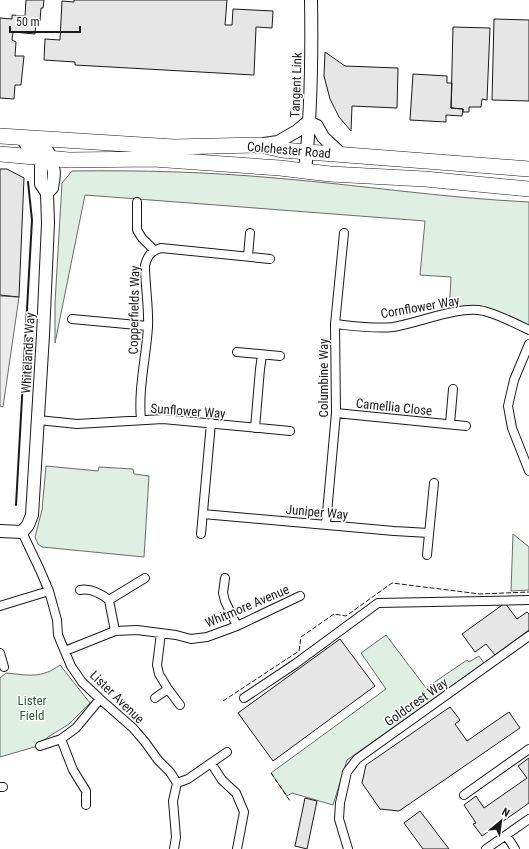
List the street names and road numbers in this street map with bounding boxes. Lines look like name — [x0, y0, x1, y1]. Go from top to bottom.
street label: Tangent Link — [287, 52, 305, 118]
street label: Colchester Road — [246, 139, 332, 161]
street label: Copperfields Way — [126, 265, 142, 355]
street label: Cornflower Way — [379, 293, 461, 321]
street label: Whitelands Way — [18, 311, 38, 394]
street label: Columbine Way — [316, 338, 331, 417]
street label: Camellia Close — [355, 396, 433, 418]
street label: Sunflower Way — [150, 401, 227, 421]
street label: Juniper Way — [285, 502, 349, 522]
street label: Whitmore Avenue — [203, 582, 291, 630]
street label: Lister Avenue — [87, 667, 147, 727]
street label: Goldcrest Way — [382, 674, 451, 729]

